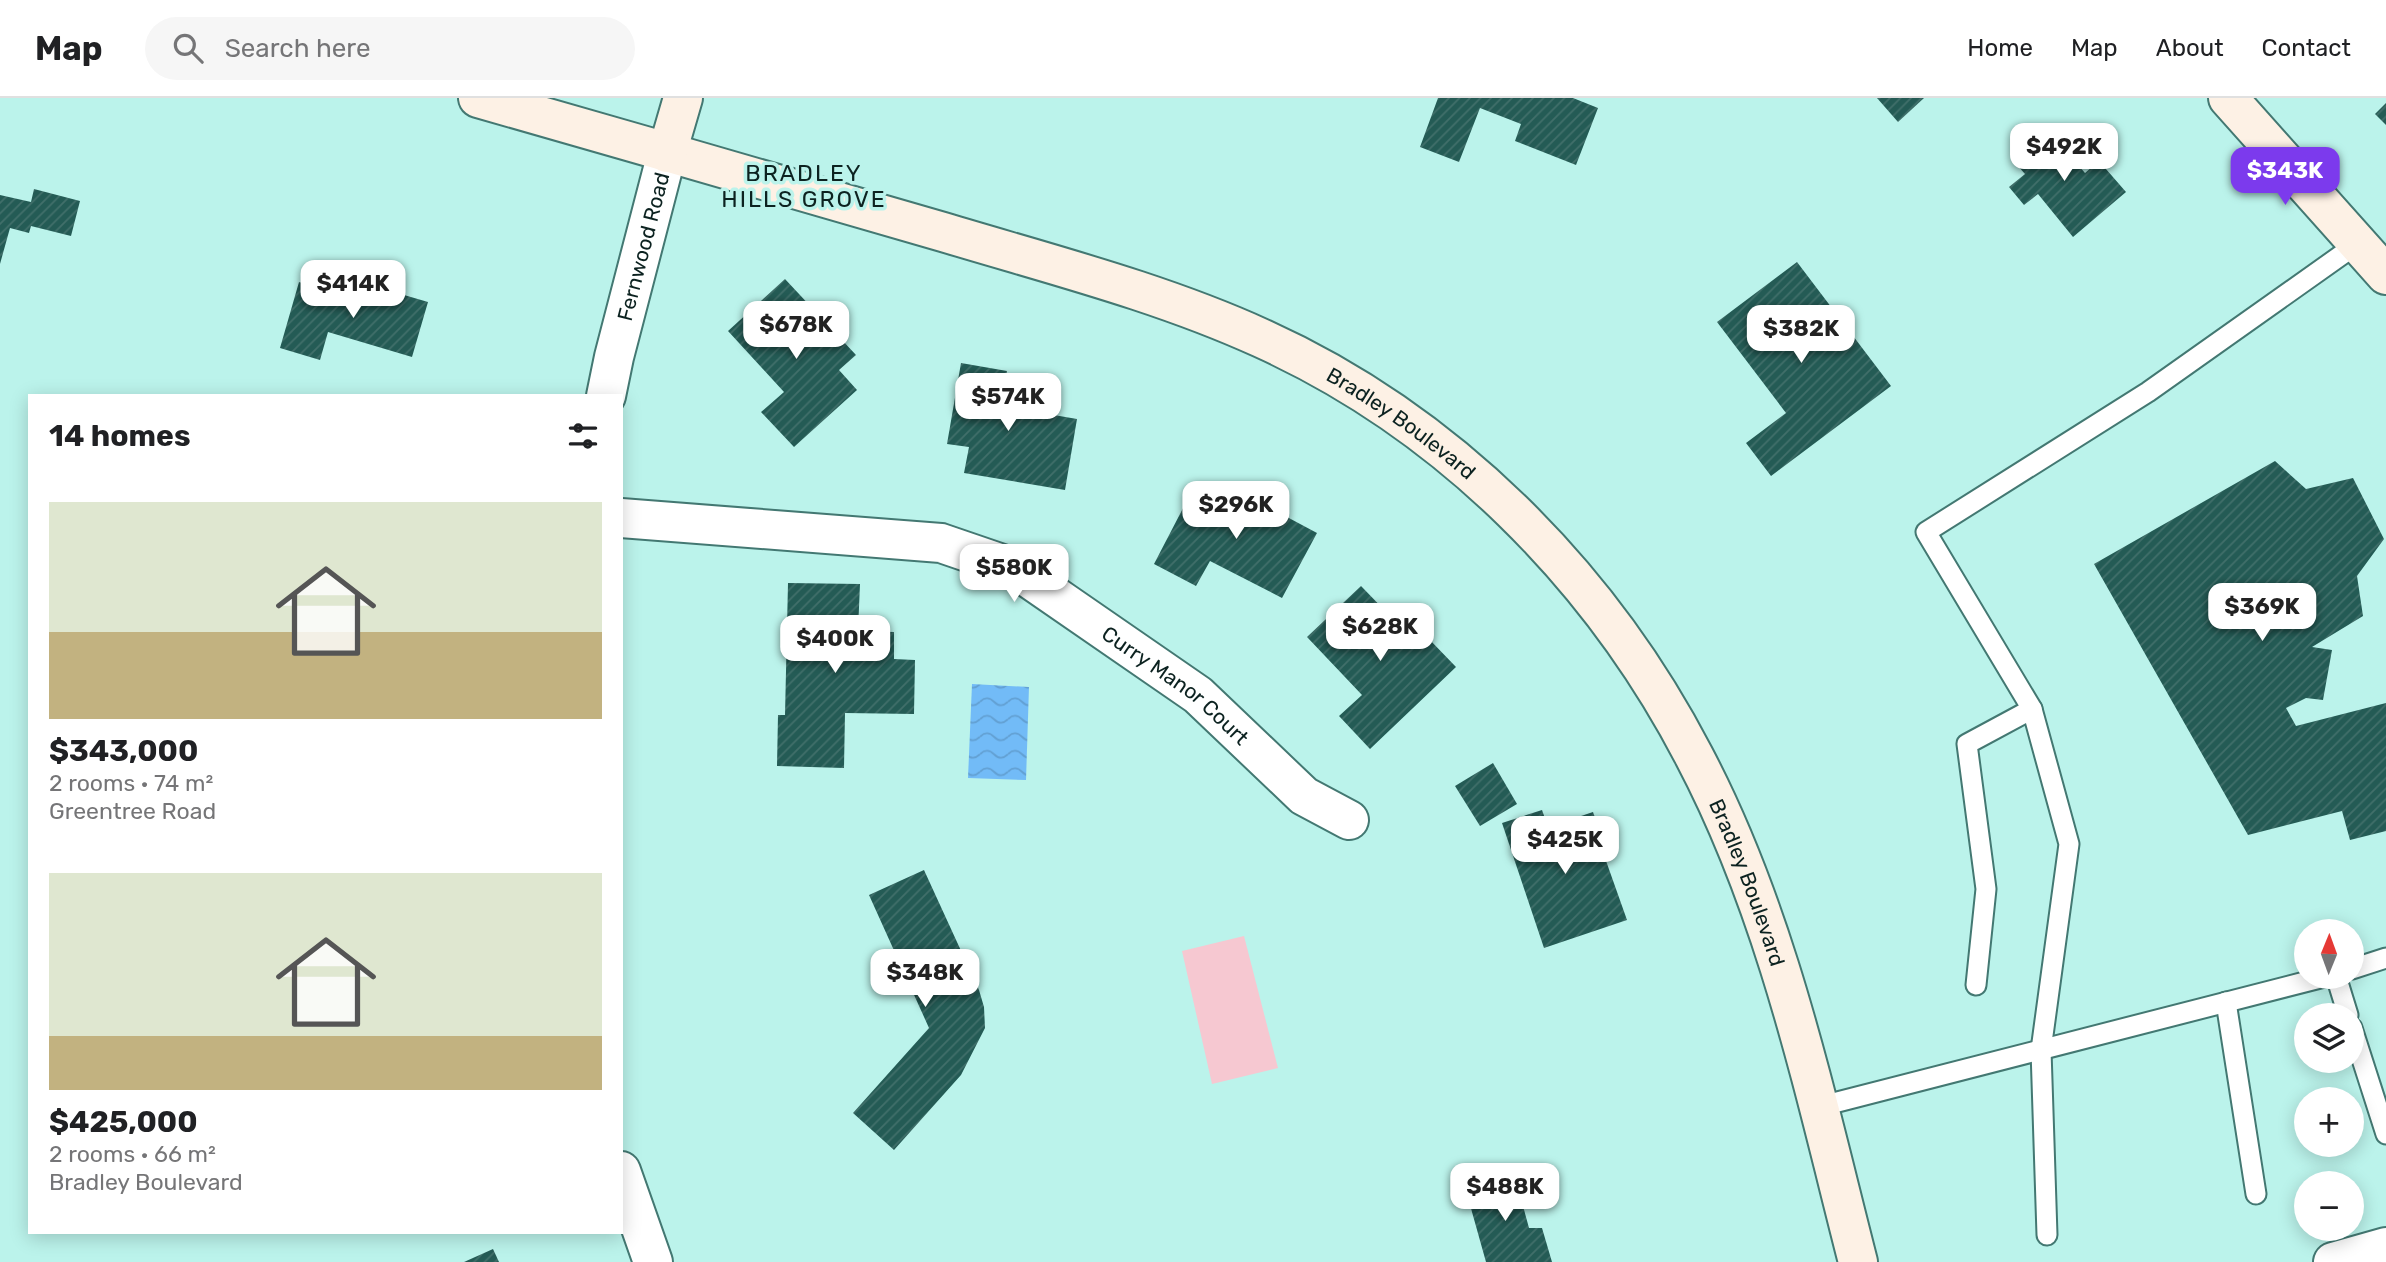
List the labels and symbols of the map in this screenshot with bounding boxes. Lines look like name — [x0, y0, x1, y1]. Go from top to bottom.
pin: $492K — [2015, 123, 2113, 183]
pin: $343K — [2236, 148, 2334, 207]
district label: BRADLEY HILLS GROVE — [721, 159, 887, 213]
street label: Fernwood Road — [611, 170, 674, 323]
pin: $414K — [304, 260, 402, 320]
pin: $678K — [747, 302, 845, 361]
pin: $382K — [1752, 306, 1850, 365]
street label: Bradley Boulevard — [1323, 362, 1481, 484]
pin: $574K — [959, 374, 1057, 433]
pin: $296K — [1187, 482, 1285, 541]
pin: $580K — [965, 545, 1063, 604]
pin: $369K — [2213, 584, 2311, 643]
pin: $628K — [1331, 603, 1429, 663]
pin: $400K — [786, 616, 884, 675]
street label: Curry Manor Court — [1098, 620, 1254, 750]
street label: Bradley Boulevard — [1705, 795, 1791, 969]
pin: $425K — [1516, 816, 1614, 876]
north arrow — [2294, 919, 2364, 989]
pin: $348K — [876, 950, 974, 1009]
pin: $488K — [1456, 1164, 1554, 1223]

